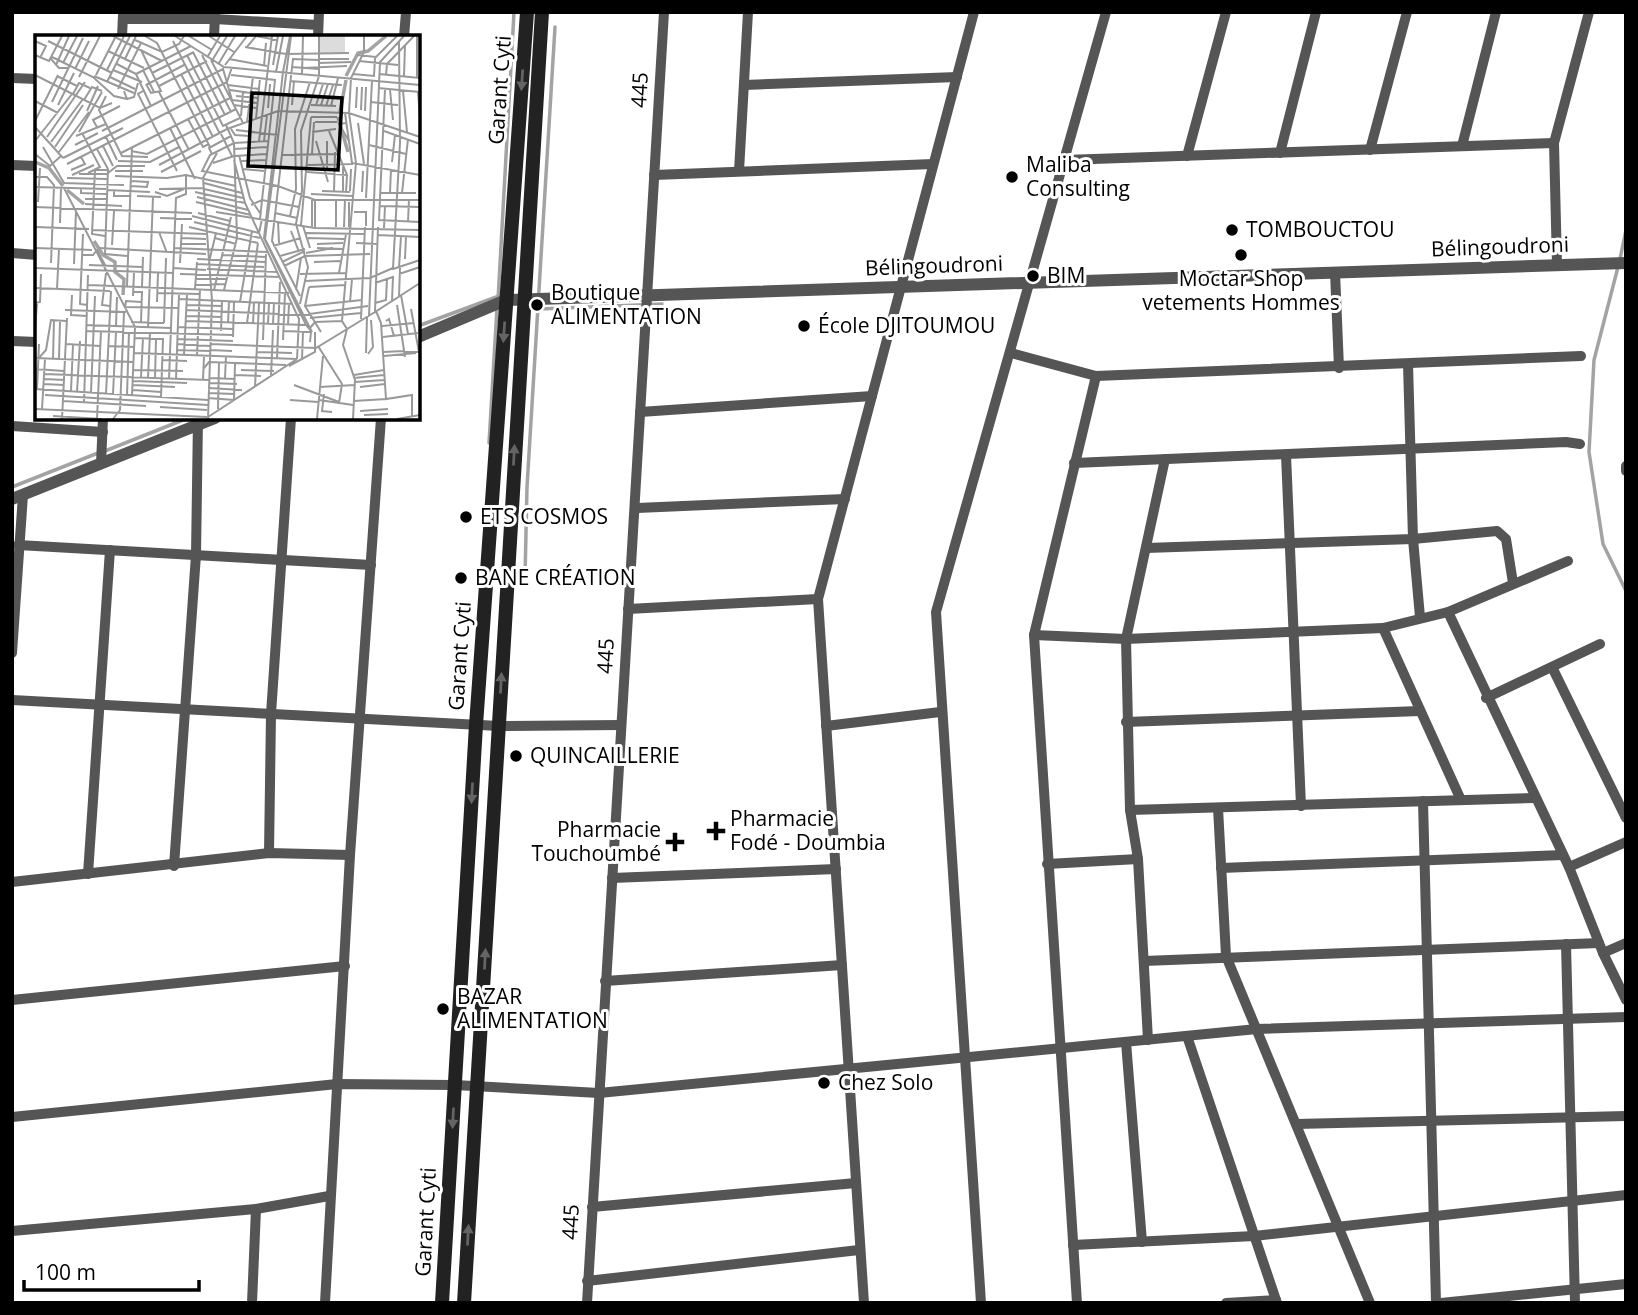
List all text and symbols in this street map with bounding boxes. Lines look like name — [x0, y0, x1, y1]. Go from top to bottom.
street label: Garant Cyti — [481, 34, 517, 146]
inset map — [35, 35, 420, 420]
one-way arrow — [516, 70, 527, 92]
street label: 445 — [624, 71, 654, 109]
place label: Maliba Consulting — [1026, 150, 1130, 202]
marker: Maliba Consulting — [1004, 169, 1020, 185]
place label: TOMBOUCTOU — [1246, 215, 1394, 243]
marker: TOMBOUCTOU — [1224, 222, 1240, 238]
street label: Bélingoudroni — [1431, 230, 1569, 262]
marker: Moctar Shop vetements Hommes — [1233, 247, 1249, 263]
street label: Bélingoudroni — [865, 249, 1003, 281]
place label: BIM — [1047, 261, 1085, 289]
place label: Moctar Shop vetements Hommes — [1142, 264, 1340, 316]
marker: BIM — [1025, 268, 1041, 284]
place label: Boutique ALIMENTATION — [551, 278, 702, 330]
marker: Boutique ALIMENTATION — [529, 297, 545, 313]
place label: École DJITOUMOU — [818, 311, 995, 339]
marker: École DJITOUMOU — [796, 318, 812, 334]
one-way arrow — [498, 321, 509, 343]
one-way arrow — [509, 444, 520, 466]
place label: ETS COSMOS — [480, 502, 608, 530]
marker: ETS COSMOS — [458, 509, 474, 525]
place label: BANE CRÉATION — [475, 563, 636, 591]
marker: BANE CRÉATION — [453, 570, 469, 586]
street label: Garant Cyti — [441, 600, 477, 712]
street label: 445 — [590, 637, 620, 675]
one-way arrow — [496, 671, 507, 693]
place label: QUINCAILLERIE — [530, 741, 680, 769]
marker: QUINCAILLERIE — [508, 748, 524, 764]
one-way arrow — [467, 782, 478, 804]
place label: Pharmacie Fodé - Doumbia — [730, 804, 886, 856]
place label: Pharmacie Touchoumbé — [531, 815, 661, 867]
marker: Pharmacie Fodé - Doumbia — [708, 823, 724, 839]
marker: Pharmacie Touchoumbé — [667, 834, 683, 850]
one-way arrow — [479, 947, 490, 969]
place label: BAZAR ALIMENTATION — [457, 982, 608, 1034]
marker: BAZAR ALIMENTATION — [435, 1001, 451, 1017]
place label: Chez Solo — [838, 1068, 933, 1096]
marker: Chez Solo — [816, 1075, 832, 1091]
one-way arrow — [447, 1107, 458, 1129]
street label: Garant Cyti — [408, 1167, 442, 1277]
street label: 445 — [555, 1203, 585, 1241]
one-way arrow — [463, 1223, 474, 1245]
scale bar — [24, 1248, 200, 1292]
text: 100 m — [35, 1258, 96, 1286]

